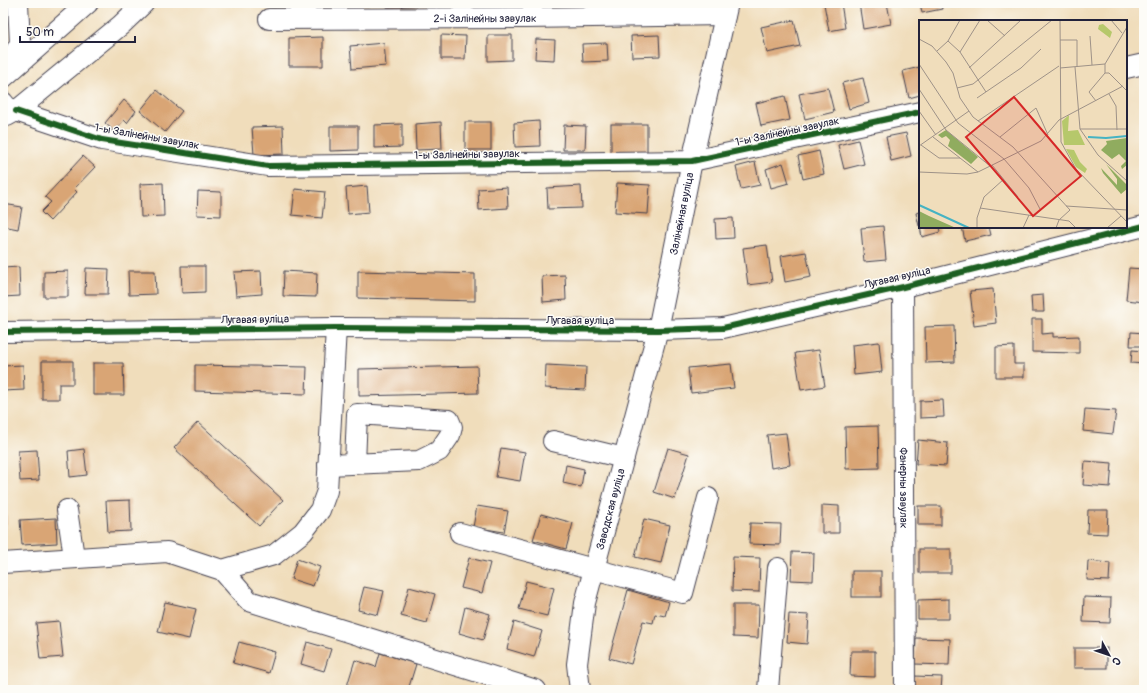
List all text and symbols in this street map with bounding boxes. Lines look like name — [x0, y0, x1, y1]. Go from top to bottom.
street label: 2-і Залінейны завулак — [433, 12, 537, 25]
scale bar — [20, 18, 135, 44]
inset map — [919, 20, 1127, 228]
text: 50 m — [26, 25, 54, 40]
street label: 1-ы Залінейны завулак — [734, 114, 841, 149]
street label: 1-ы Залінейны завулак — [94, 121, 201, 152]
street label: 1-ы Залінейны завулак — [414, 147, 521, 162]
street label: Залінейная вуліца — [667, 171, 697, 256]
street label: Лугавая вуліца — [861, 263, 932, 292]
street label: Лугавая вуліца — [220, 312, 289, 327]
street label: Лугавая вуліца — [545, 314, 614, 327]
street label: Фанерны завулак — [897, 448, 910, 529]
street label: Заводская вуліца — [594, 467, 628, 551]
north arrow — [1089, 635, 1129, 675]
text: С — [1109, 654, 1123, 668]

